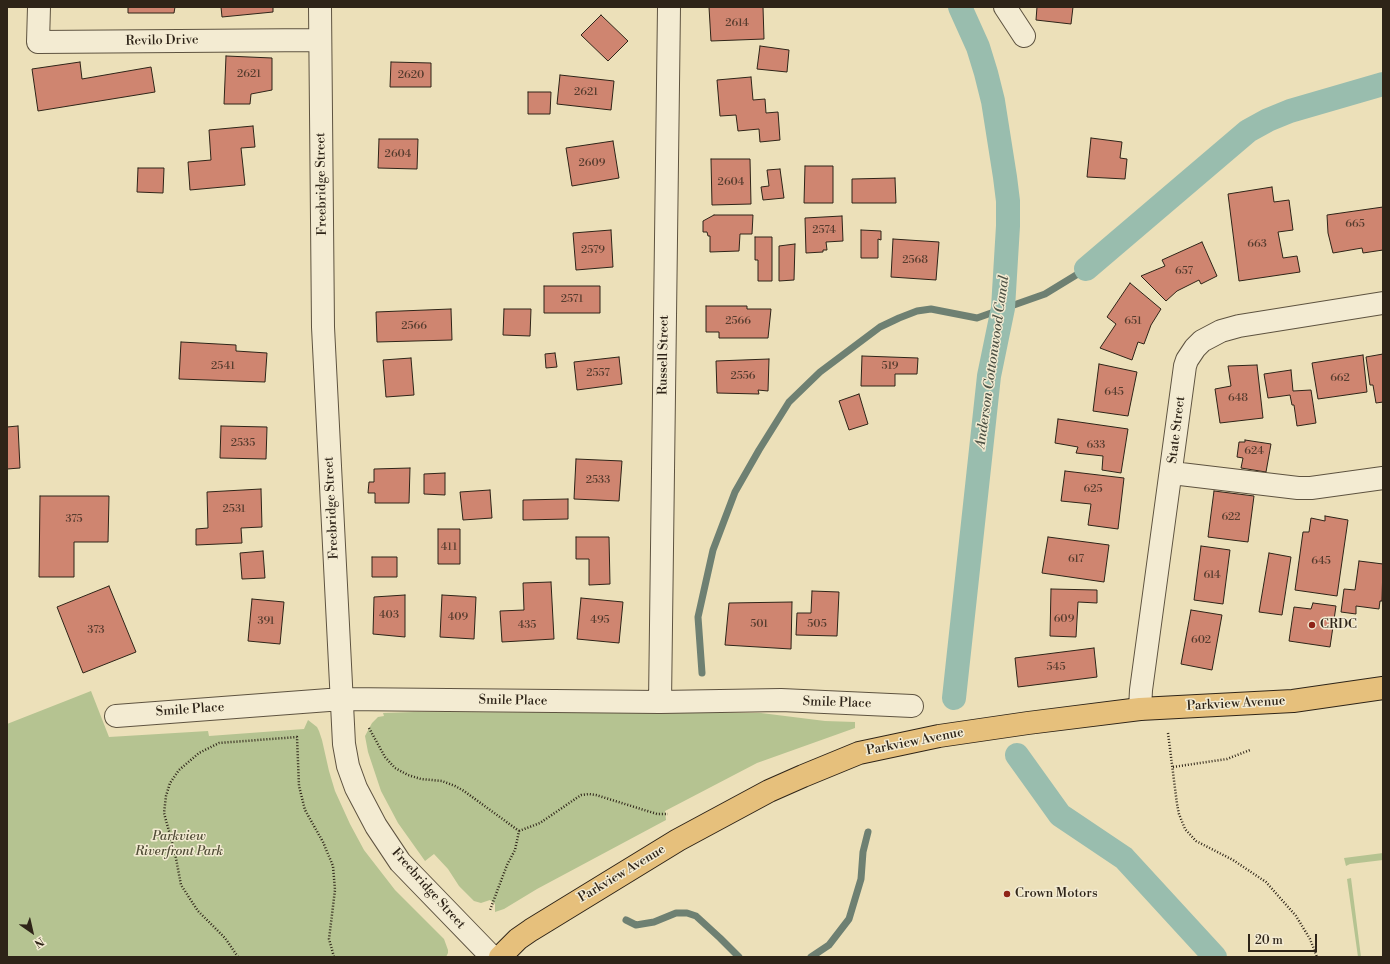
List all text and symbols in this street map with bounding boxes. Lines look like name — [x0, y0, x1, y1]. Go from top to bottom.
house number: 2614 — [725, 16, 749, 30]
street label: Revilo Drive — [125, 33, 199, 49]
house number: 2621 — [237, 67, 261, 81]
house number: 2620 — [398, 68, 424, 82]
house number: 2621 — [574, 85, 598, 99]
street label: Freebridge Street — [313, 132, 331, 236]
house number: 2604 — [385, 147, 411, 161]
house number: 2609 — [579, 156, 605, 170]
house number: 2604 — [718, 175, 744, 189]
house number: 665 — [1345, 217, 1365, 231]
house number: 2574 — [812, 223, 836, 237]
house number: 663 — [1247, 237, 1267, 251]
house number: 2579 — [581, 243, 605, 257]
house number: 2568 — [902, 253, 928, 267]
house number: 657 — [1175, 264, 1193, 278]
water label: Anderson Cottonwood Canal — [973, 274, 1013, 450]
house number: 2571 — [561, 292, 583, 306]
house number: 2566 — [725, 314, 751, 328]
house number: 651 — [1124, 314, 1142, 328]
street label: Russell Street — [656, 315, 672, 395]
house number: 2566 — [401, 319, 427, 333]
house number: 2541 — [211, 359, 235, 373]
house number: 519 — [881, 359, 899, 373]
house number: 2557 — [586, 366, 610, 380]
house number: 2556 — [730, 369, 756, 383]
house number: 662 — [1330, 371, 1350, 385]
house number: 645 — [1104, 385, 1124, 399]
house number: 648 — [1228, 391, 1248, 405]
street label: State Street — [1165, 395, 1189, 465]
house number: 2535 — [231, 436, 255, 450]
house number: 633 — [1087, 438, 1105, 452]
house number: 624 — [1244, 444, 1264, 458]
street label: Freebridge Street — [322, 456, 342, 560]
house number: 2533 — [586, 473, 610, 487]
house number: 625 — [1084, 482, 1102, 496]
house number: 2531 — [223, 502, 245, 516]
house number: 622 — [1221, 510, 1241, 524]
house number: 375 — [65, 512, 83, 526]
house number: 411 — [441, 540, 457, 554]
house number: 617 — [1068, 552, 1084, 566]
house number: 645 — [1311, 554, 1331, 568]
house number: 614 — [1203, 568, 1221, 582]
house number: 403 — [379, 608, 399, 622]
house number: 409 — [448, 610, 468, 624]
house number: 609 — [1054, 612, 1074, 626]
house number: 495 — [590, 613, 610, 627]
house number: 391 — [257, 614, 275, 628]
house number: 501 — [750, 617, 768, 631]
house number: 505 — [807, 617, 827, 631]
place label: CRDC — [1320, 617, 1357, 633]
house number: 435 — [518, 618, 536, 632]
marker: CRDC — [1307, 620, 1317, 630]
house number: 373 — [87, 623, 105, 637]
house number: 602 — [1191, 633, 1211, 647]
house number: 545 — [1047, 660, 1065, 674]
street label: Smile Place — [479, 693, 547, 709]
street label: Smile Place — [802, 694, 872, 712]
street label: Parkview Avenue — [1186, 694, 1286, 714]
street label: Smile Place — [155, 700, 225, 720]
street label: Parkview Avenue — [865, 725, 965, 759]
park label: Parkview Riverfront Park — [135, 829, 223, 860]
street label: Parkview Avenue — [576, 842, 668, 906]
street label: Freebridge Street — [388, 845, 468, 933]
place label: Crown Motors — [1015, 886, 1098, 902]
marker: Crown Motors — [1002, 889, 1012, 899]
north arrow — [12, 912, 52, 952]
scale bar — [1250, 926, 1319, 952]
text: 20 m — [1255, 933, 1283, 948]
text: N — [31, 934, 46, 950]

